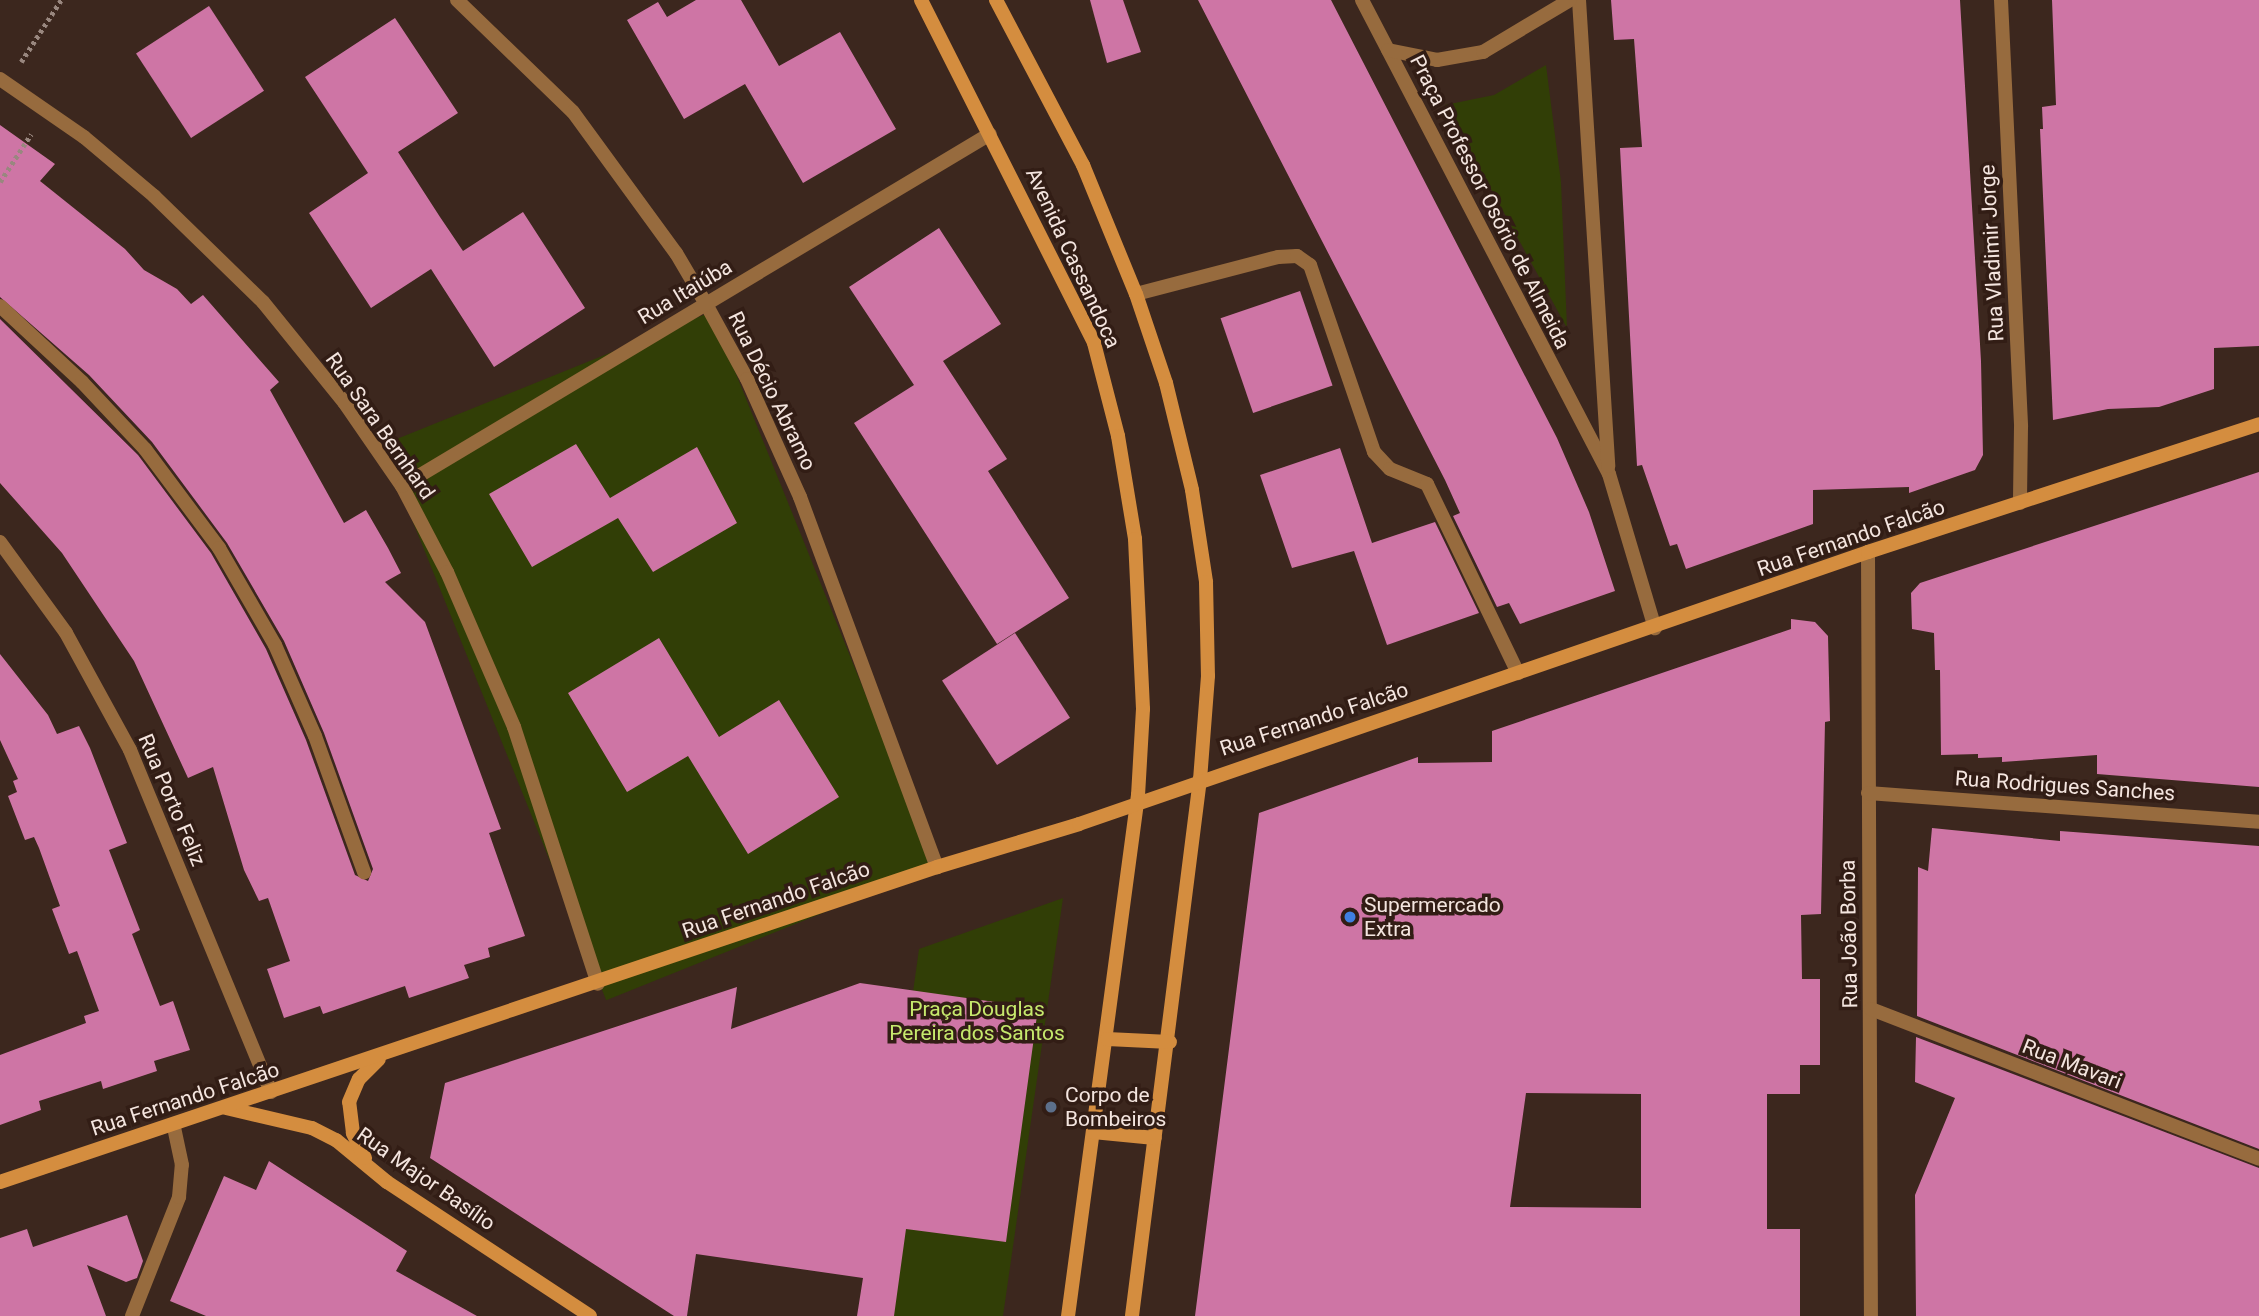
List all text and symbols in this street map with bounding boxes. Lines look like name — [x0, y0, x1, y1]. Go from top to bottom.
street label: Praça Professor Osório de Almeida — [1405, 51, 1575, 353]
street label: Avenida Cassandoca — [1020, 164, 1126, 352]
street label: Rua Vladimir Jorge — [1975, 164, 2009, 342]
street label: Rua Itaiúba — [633, 254, 737, 330]
street label: Rua Décio Abramo — [723, 308, 821, 474]
street label: Rua Sara Bernhard — [320, 348, 440, 504]
street label: Rua Fernando Falcão — [1754, 494, 1948, 582]
street label: Rua Fernando Falcão — [1217, 677, 1411, 761]
street label: Rua Porto Feliz — [133, 730, 211, 870]
street label: Rua Rodrigues Sanches — [1954, 766, 2176, 806]
street label: Rua Fernando Falcão — [679, 856, 873, 944]
street label: Rua João Borba — [1835, 859, 1863, 1009]
place label: Supermercado Extra — [1364, 892, 1501, 942]
marker: Supermercado Extra — [1342, 909, 1358, 925]
park label: Praça Douglas Pereira dos Santos — [889, 996, 1065, 1046]
street label: Rua Mavari — [2019, 1034, 2125, 1094]
street label: Rua Fernando Falcão — [88, 1057, 282, 1141]
place label: Corpo de Bombeiros — [1065, 1082, 1166, 1132]
marker: Corpo de Bombeiros — [1043, 1099, 1059, 1115]
street label: Rua Major Basílio — [352, 1122, 500, 1236]

